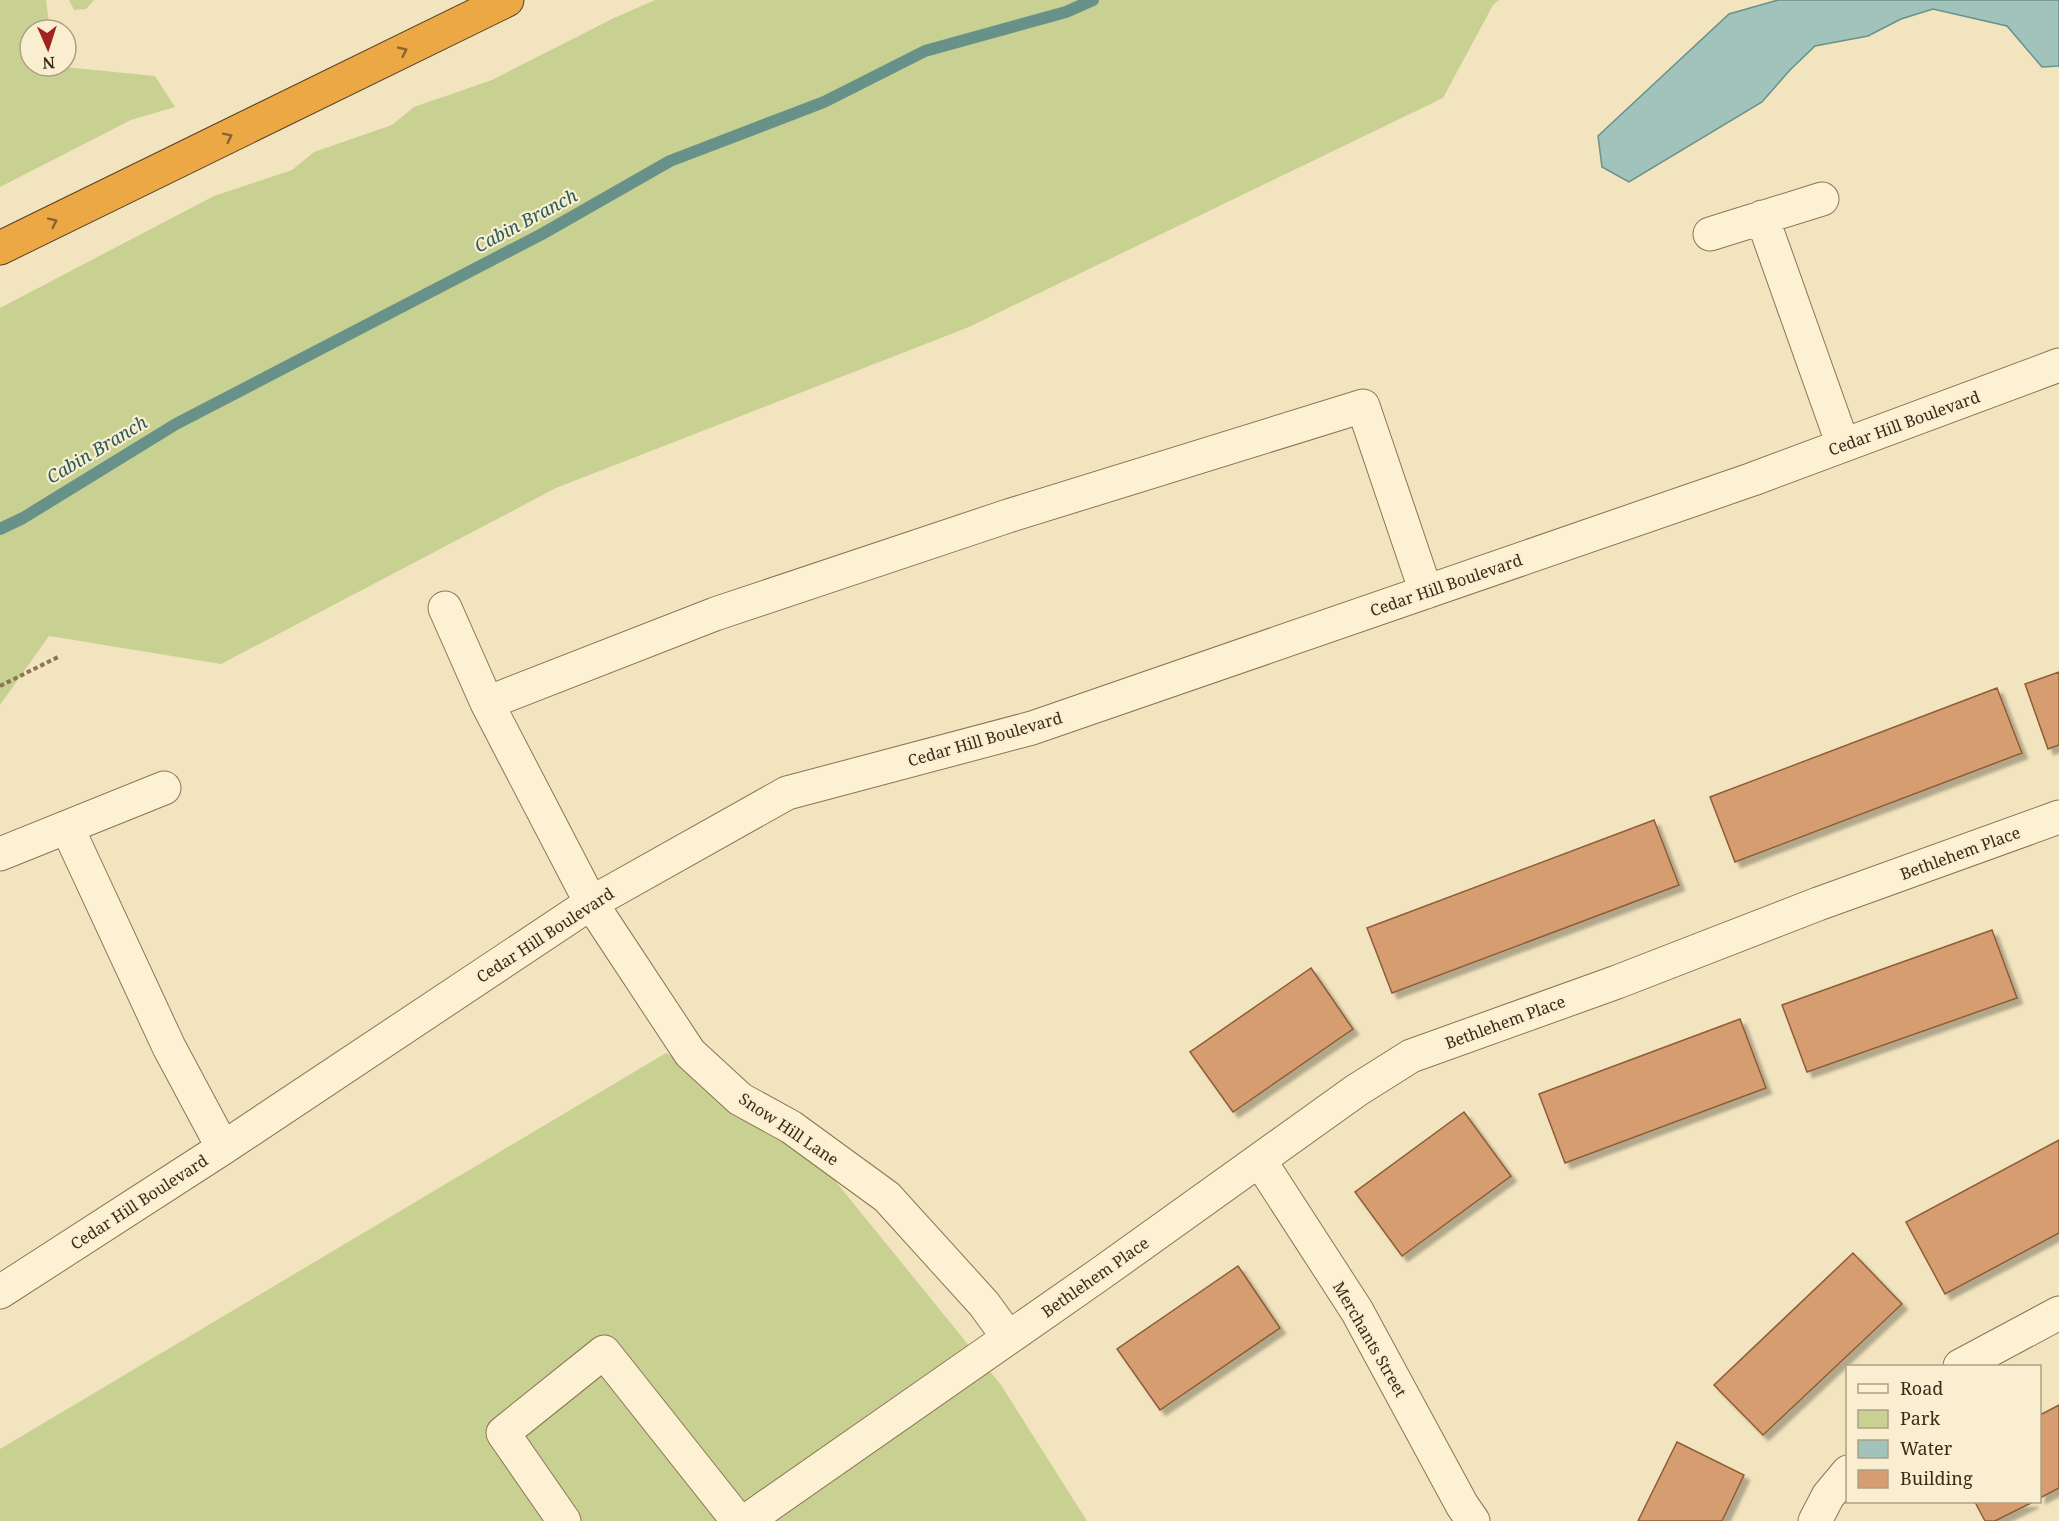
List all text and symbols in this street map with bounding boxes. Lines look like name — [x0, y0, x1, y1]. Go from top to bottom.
north arrow — [18, 18, 78, 78]
one-way arrow — [397, 47, 408, 59]
text: N — [42, 52, 56, 74]
one-way arrow — [221, 132, 232, 144]
water label: Cabin Branch — [470, 183, 581, 257]
one-way arrow — [46, 218, 57, 230]
street label: Cedar Hill Boulevard — [1825, 385, 1983, 461]
water label: Cabin Branch — [42, 410, 151, 489]
street label: Cedar Hill Boulevard — [1367, 549, 1525, 621]
street label: Cedar Hill Boulevard — [905, 706, 1065, 772]
street label: Bethlehem Place — [1897, 821, 2023, 885]
street label: Cedar Hill Boulevard — [472, 882, 618, 988]
street label: Bethlehem Place — [1442, 990, 1568, 1054]
street label: Snow Hill Lane — [735, 1087, 843, 1171]
street label: Cedar Hill Boulevard — [66, 1149, 212, 1255]
street label: Bethlehem Place — [1037, 1232, 1153, 1322]
street label: Merchants Street — [1328, 1277, 1412, 1401]
legend — [1846, 1365, 2041, 1503]
text: Road — [1900, 1376, 1943, 1400]
text: Park — [1900, 1406, 1940, 1430]
text: Water — [1900, 1436, 1953, 1460]
text: Building — [1900, 1466, 1973, 1490]

